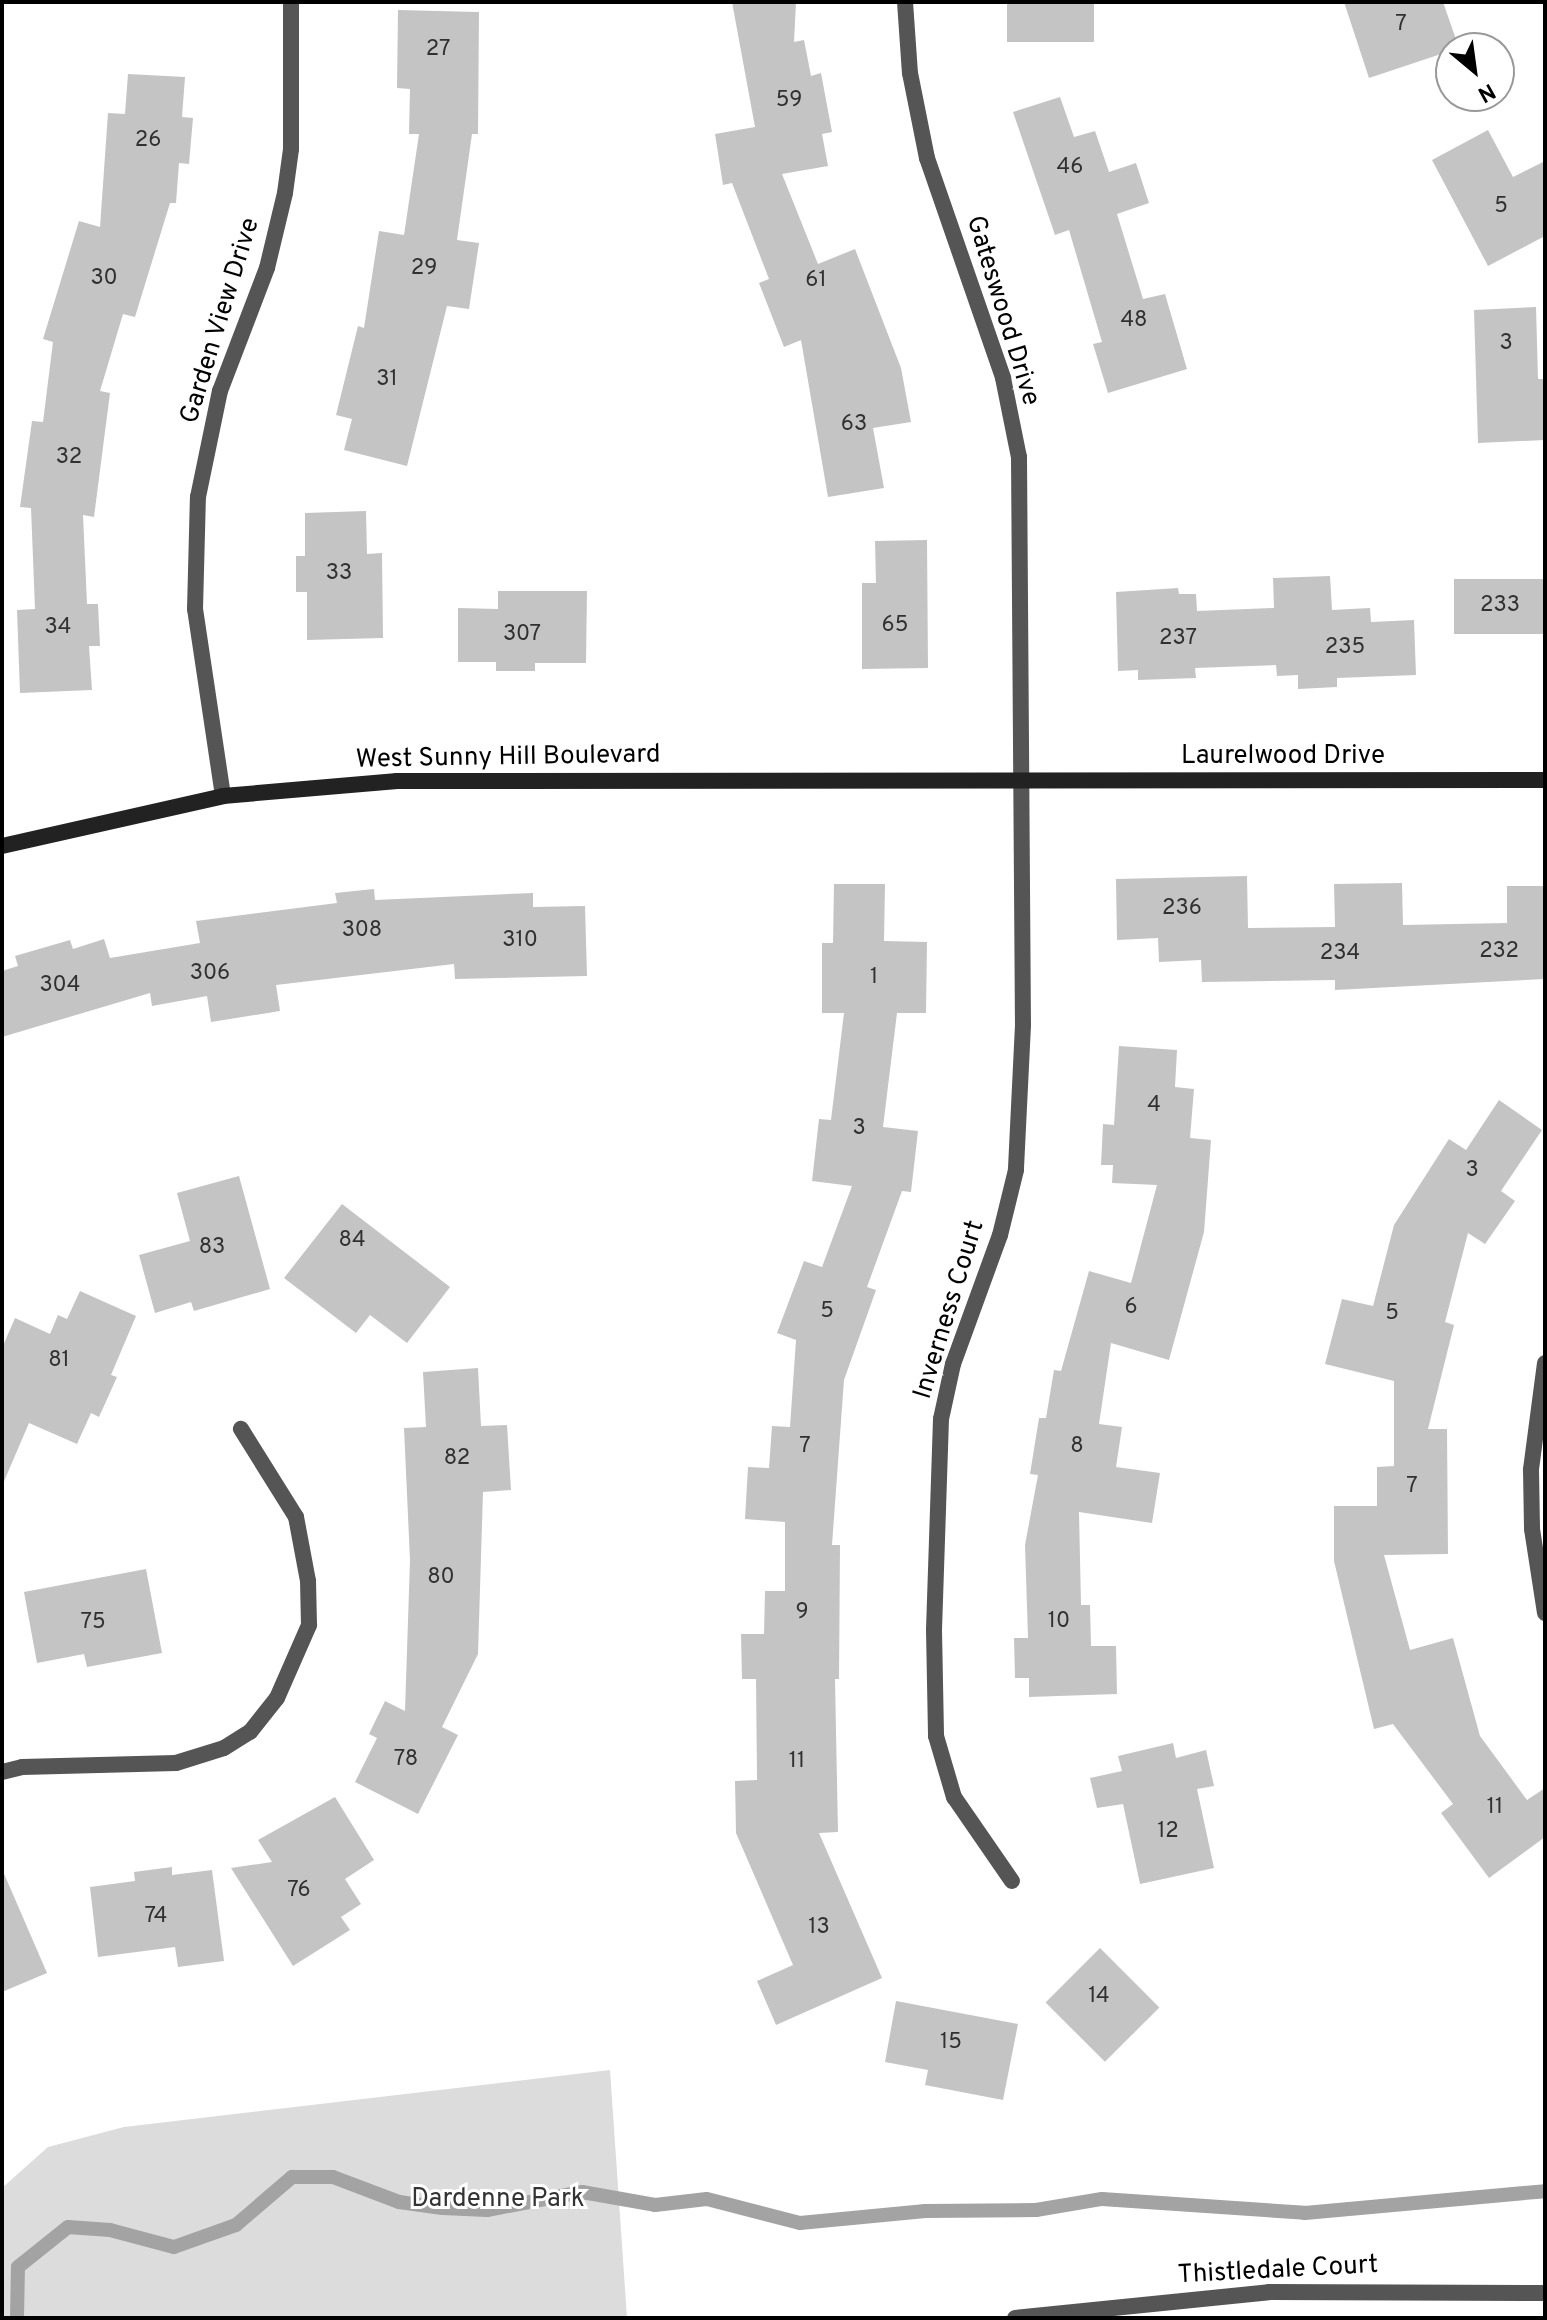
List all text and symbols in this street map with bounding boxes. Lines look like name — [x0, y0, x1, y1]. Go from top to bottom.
house number: 7 — [1395, 12, 1407, 38]
north arrow — [1435, 32, 1515, 112]
house number: 27 — [426, 37, 450, 63]
text: N — [1472, 76, 1499, 107]
house number: 59 — [776, 88, 802, 114]
house number: 26 — [135, 128, 161, 154]
house number: 46 — [1057, 155, 1083, 181]
house number: 5 — [1494, 194, 1508, 220]
street label: Gateswood Drive — [958, 212, 1046, 410]
street label: Garden View Drive — [175, 214, 267, 428]
house number: 29 — [411, 256, 437, 282]
house number: 30 — [90, 266, 118, 292]
house number: 61 — [805, 268, 827, 294]
house number: 48 — [1120, 308, 1148, 334]
house number: 3 — [1499, 331, 1513, 357]
house number: 31 — [376, 367, 398, 393]
house number: 63 — [841, 412, 867, 438]
house number: 32 — [56, 445, 82, 471]
house number: 33 — [326, 561, 352, 587]
house number: 233 — [1480, 593, 1520, 619]
house number: 65 — [882, 613, 908, 639]
house number: 34 — [45, 615, 71, 641]
house number: 307 — [503, 622, 541, 648]
house number: 237 — [1159, 626, 1197, 652]
house number: 235 — [1325, 635, 1365, 661]
street label: West Sunny Hill Boulevard — [355, 740, 661, 776]
street label: Laurelwood Drive — [1181, 741, 1385, 773]
house number: 236 — [1162, 896, 1202, 922]
house number: 308 — [342, 918, 382, 944]
house number: 310 — [502, 928, 538, 954]
house number: 232 — [1479, 939, 1519, 965]
house number: 234 — [1320, 941, 1360, 967]
house number: 306 — [190, 961, 230, 987]
house number: 1 — [870, 965, 878, 991]
house number: 304 — [40, 973, 80, 999]
house number: 4 — [1147, 1093, 1161, 1119]
house number: 3 — [852, 1116, 866, 1142]
house number: 3 — [1465, 1158, 1479, 1184]
street label: Inverness Court — [908, 1217, 992, 1403]
house number: 84 — [338, 1228, 366, 1254]
house number: 83 — [199, 1235, 225, 1261]
house number: 6 — [1124, 1295, 1138, 1321]
house number: 5 — [820, 1299, 834, 1325]
house number: 5 — [1385, 1301, 1399, 1327]
house number: 81 — [48, 1348, 70, 1374]
house number: 7 — [799, 1434, 811, 1460]
house number: 8 — [1070, 1434, 1084, 1460]
house number: 82 — [444, 1446, 470, 1472]
house number: 7 — [1406, 1474, 1418, 1500]
house number: 80 — [427, 1565, 455, 1591]
house number: 9 — [795, 1600, 809, 1626]
house number: 10 — [1048, 1609, 1070, 1635]
house number: 75 — [80, 1610, 106, 1636]
house number: 78 — [394, 1747, 418, 1773]
house number: 11 — [789, 1749, 805, 1775]
house number: 11 — [1487, 1795, 1503, 1821]
house number: 12 — [1157, 1819, 1179, 1845]
house number: 76 — [287, 1878, 311, 1904]
house number: 74 — [145, 1904, 167, 1930]
house number: 13 — [808, 1915, 830, 1941]
house number: 14 — [1088, 1984, 1110, 2010]
house number: 15 — [940, 2030, 962, 2056]
park label: Dardenne Park — [411, 2184, 585, 2216]
street label: Thistledale Court — [1177, 2250, 1379, 2292]

